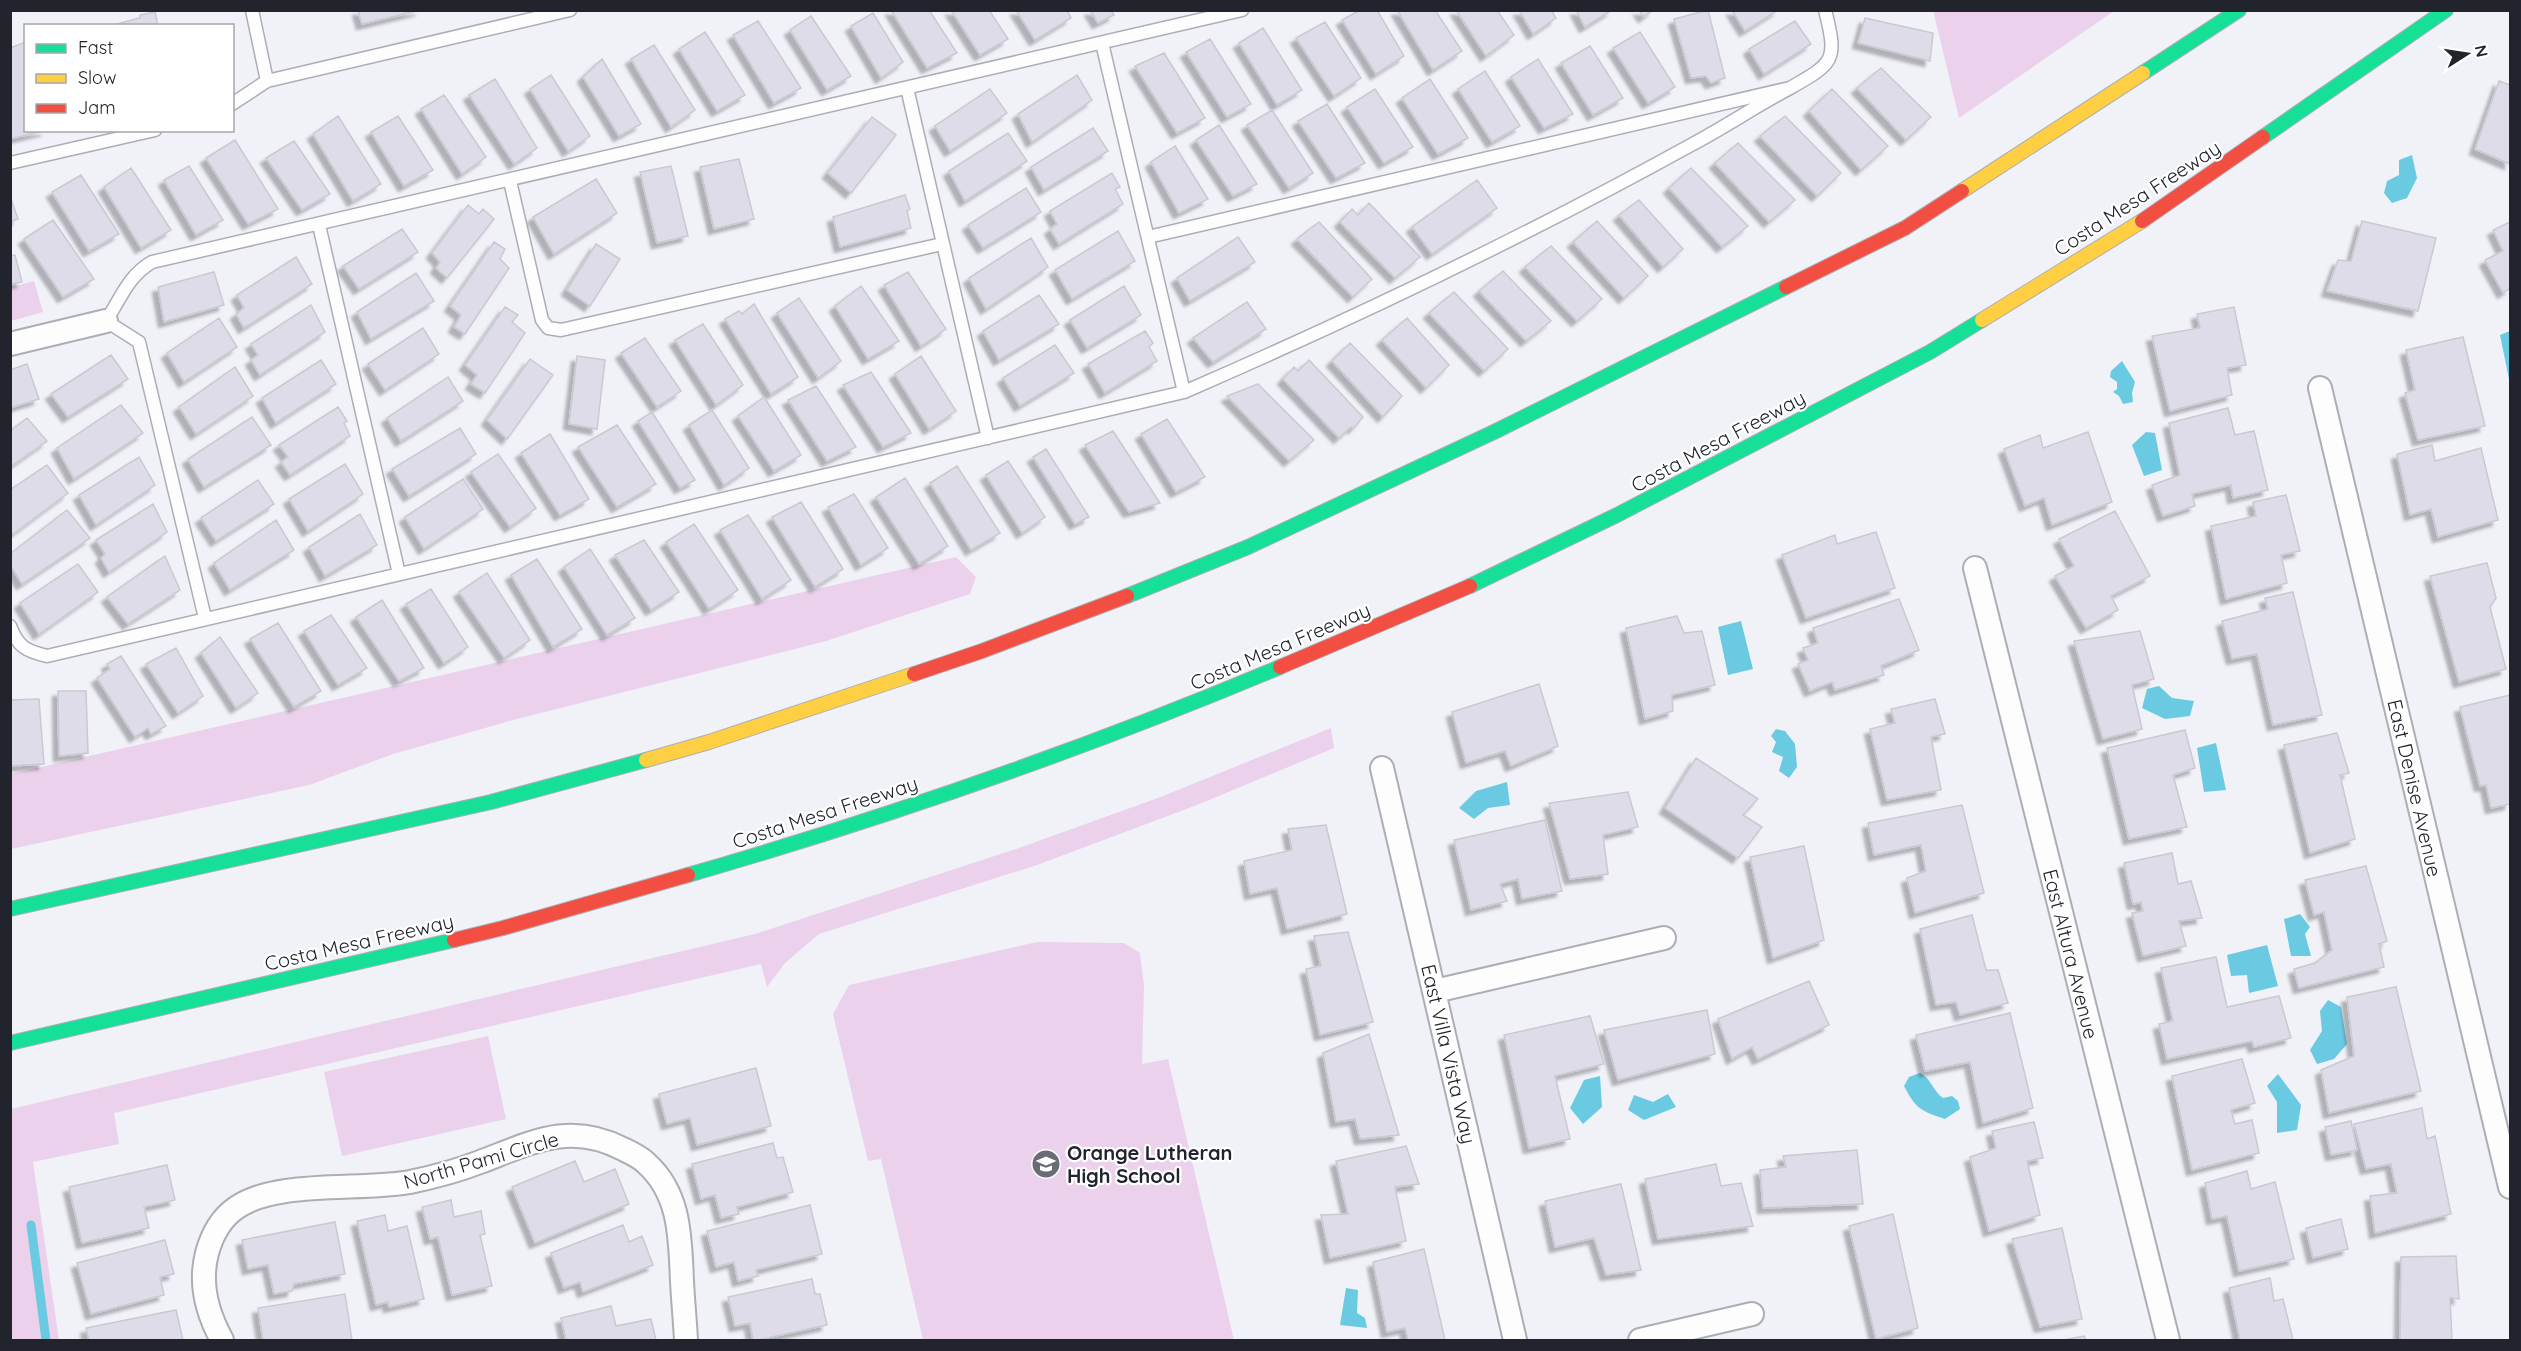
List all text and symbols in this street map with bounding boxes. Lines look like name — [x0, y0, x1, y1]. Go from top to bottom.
legend — [24, 24, 234, 132]
north arrow — [2437, 24, 2497, 84]
text: Fast — [78, 36, 113, 59]
text: N — [2471, 43, 2493, 59]
text: Slow — [78, 66, 116, 89]
text: Jam — [78, 96, 116, 119]
street label: Costa Mesa Freeway — [2049, 135, 2225, 261]
street label: Costa Mesa Freeway — [1627, 385, 1809, 497]
street label: Costa Mesa Freeway — [1186, 597, 1374, 695]
street label: East Denise Avenue — [2382, 697, 2448, 879]
street label: Costa Mesa Freeway — [729, 770, 921, 854]
street label: East Altura Avenue — [2038, 866, 2104, 1042]
street label: Costa Mesa Freeway — [262, 908, 456, 976]
street label: East Villa Vista Way — [1416, 962, 1482, 1146]
street label: North Pami Circle — [400, 1126, 562, 1194]
place label: Orange Lutheran High School — [1067, 1140, 1232, 1188]
school or university icon: Orange Lutheran High School — [1030, 1148, 1062, 1180]

